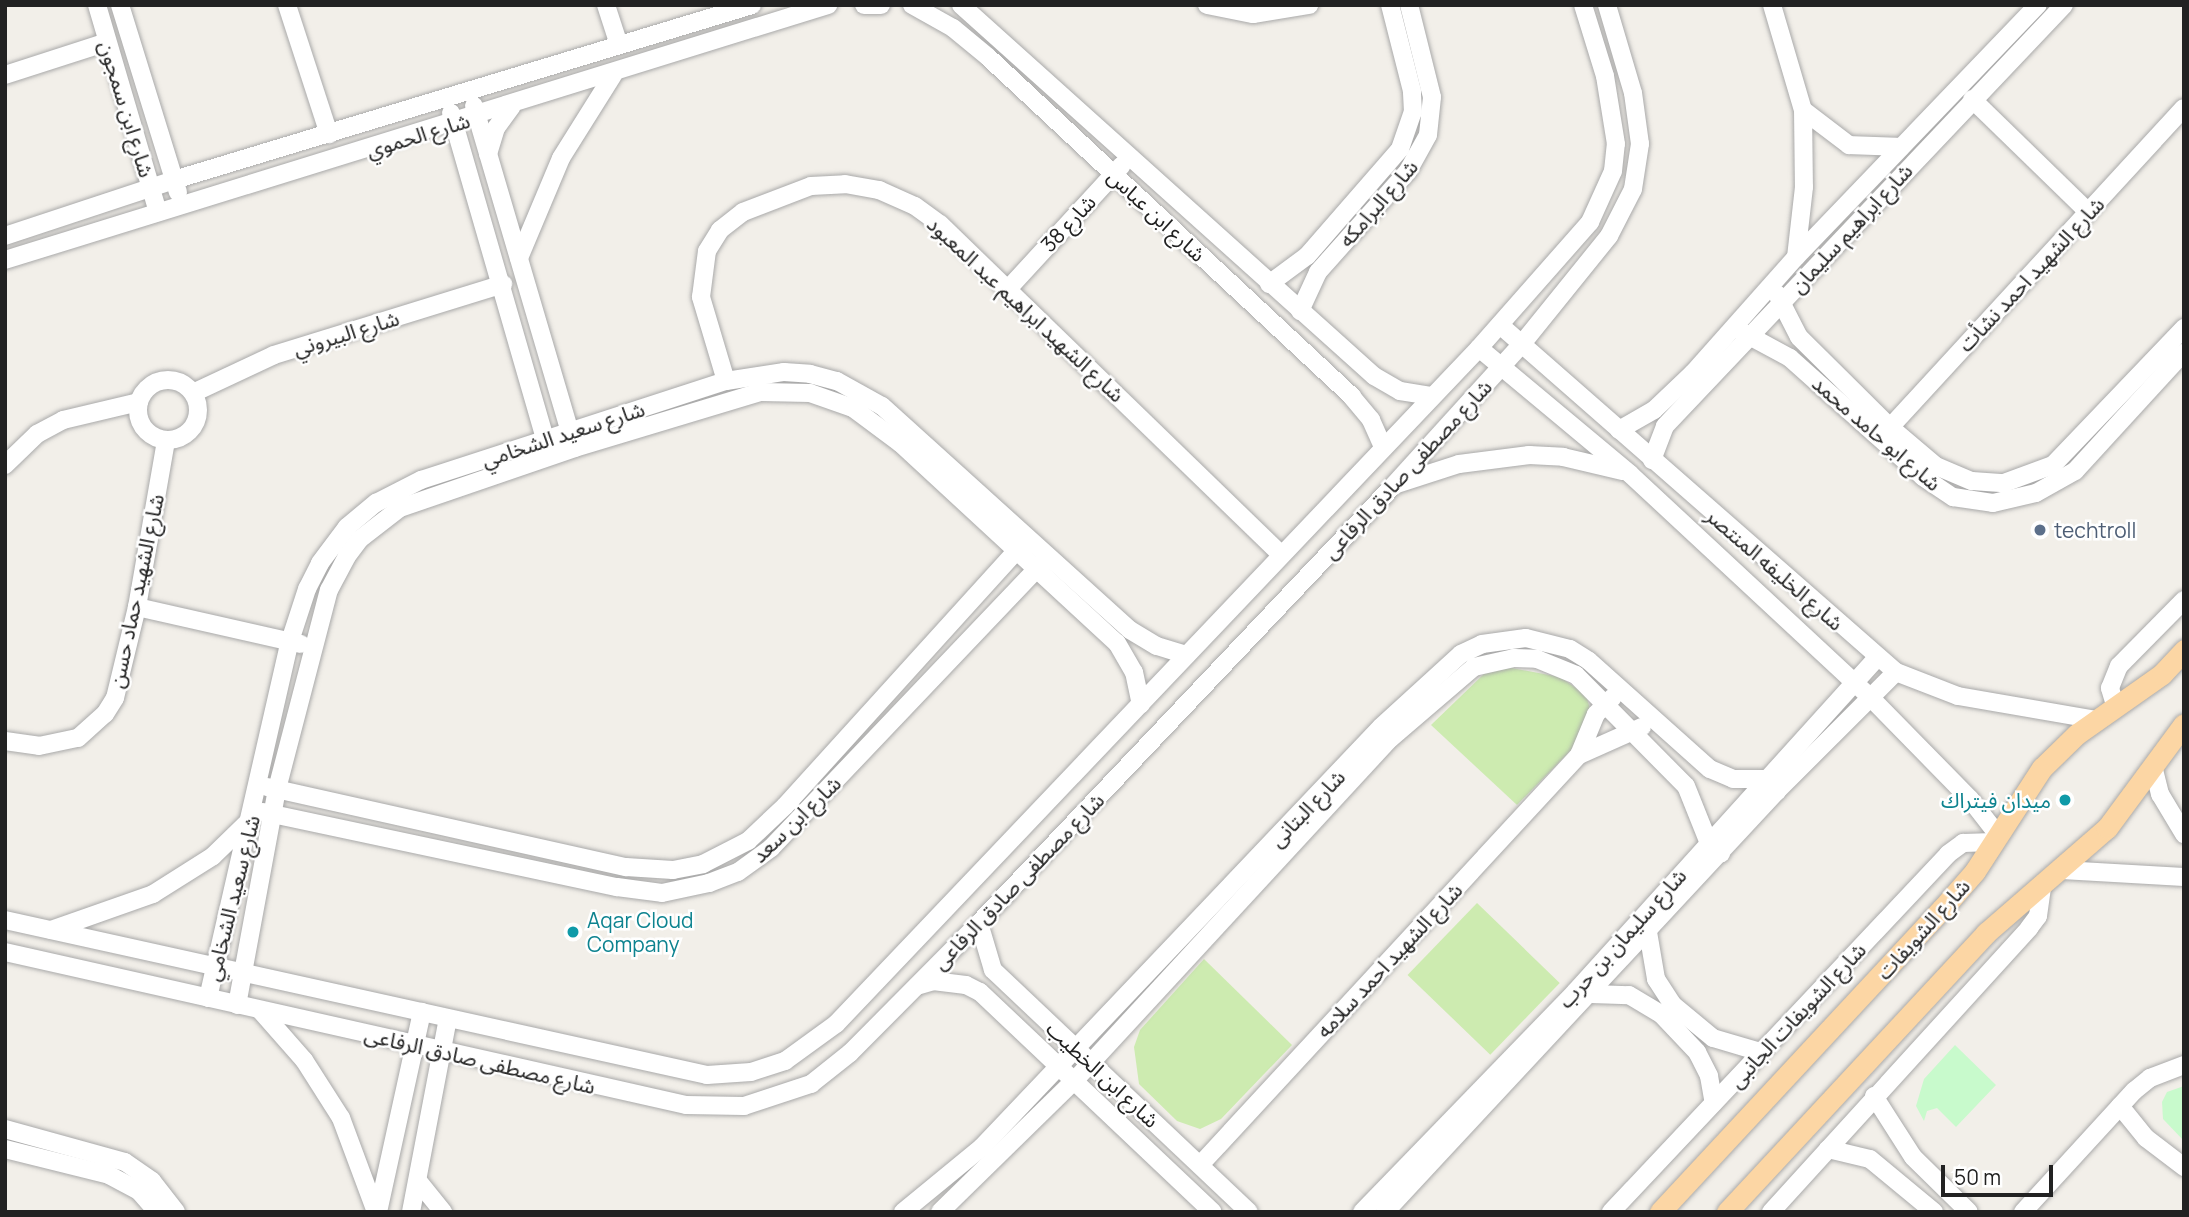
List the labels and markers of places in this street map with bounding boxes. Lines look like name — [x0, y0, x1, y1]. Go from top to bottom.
place label: techtroll — [2054, 517, 2136, 543]
marker: techtroll — [2032, 522, 2048, 538]
place label: ميدان فيتراك — [1941, 787, 2051, 813]
marker: ميدان فيتراك — [2057, 792, 2073, 808]
place label: Aqar Cloud Company — [587, 907, 693, 957]
marker: Aqar Cloud Company — [565, 924, 581, 940]

